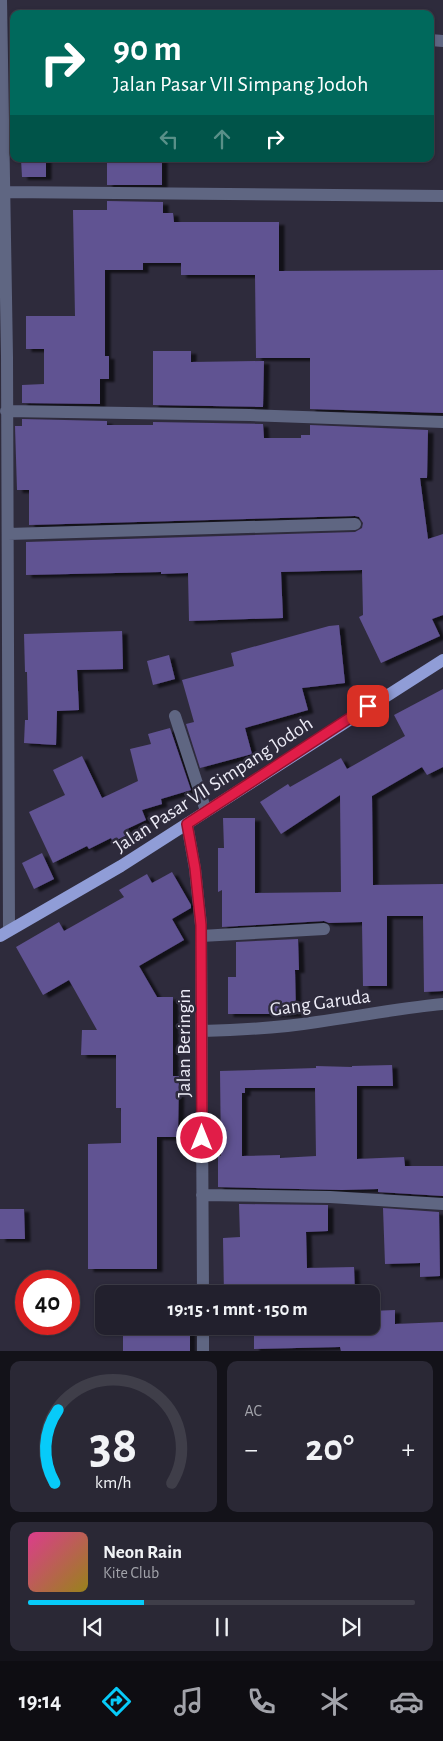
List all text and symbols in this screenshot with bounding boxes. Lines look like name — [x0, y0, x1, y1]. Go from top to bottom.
icon: right — [30, 30, 95, 95]
text: 90 m — [113, 32, 182, 67]
text: Jalan Pasar VII Simpang Jodoh — [113, 73, 369, 95]
icon: left — [155, 125, 183, 153]
icon: ahead — [208, 125, 236, 153]
icon: right — [261, 125, 289, 153]
pin — [347, 685, 389, 727]
icon: arrive — [354, 692, 382, 720]
street label: Jalan Pasar VII Simpang Jodoh — [111, 713, 316, 856]
street label: Gang Garuda — [269, 986, 372, 1020]
street label: Jalan Beringin — [174, 989, 194, 1097]
position arrow — [175, 1111, 227, 1163]
speed limit sign: 40 — [15, 1270, 80, 1335]
text: 19:15 · 1 mnt · 150 m — [167, 1300, 308, 1319]
text: AC — [245, 1403, 262, 1419]
text: 38 — [89, 1420, 137, 1472]
text: 20° — [305, 1430, 354, 1468]
text: − — [245, 1436, 258, 1464]
text: + — [402, 1436, 415, 1464]
text: km/h — [95, 1474, 132, 1492]
text: Neon Rain — [103, 1543, 182, 1562]
text: Kite Club — [103, 1565, 159, 1581]
icon: previous — [79, 1613, 107, 1641]
icon: pause — [208, 1613, 236, 1641]
icon: next — [337, 1613, 365, 1641]
icon: directions — [99, 1684, 134, 1719]
icon: music — [171, 1684, 206, 1719]
icon: phone — [244, 1684, 279, 1719]
icon: climate — [317, 1684, 352, 1719]
icon: car — [389, 1684, 424, 1719]
text: 19:14 — [19, 1690, 61, 1712]

